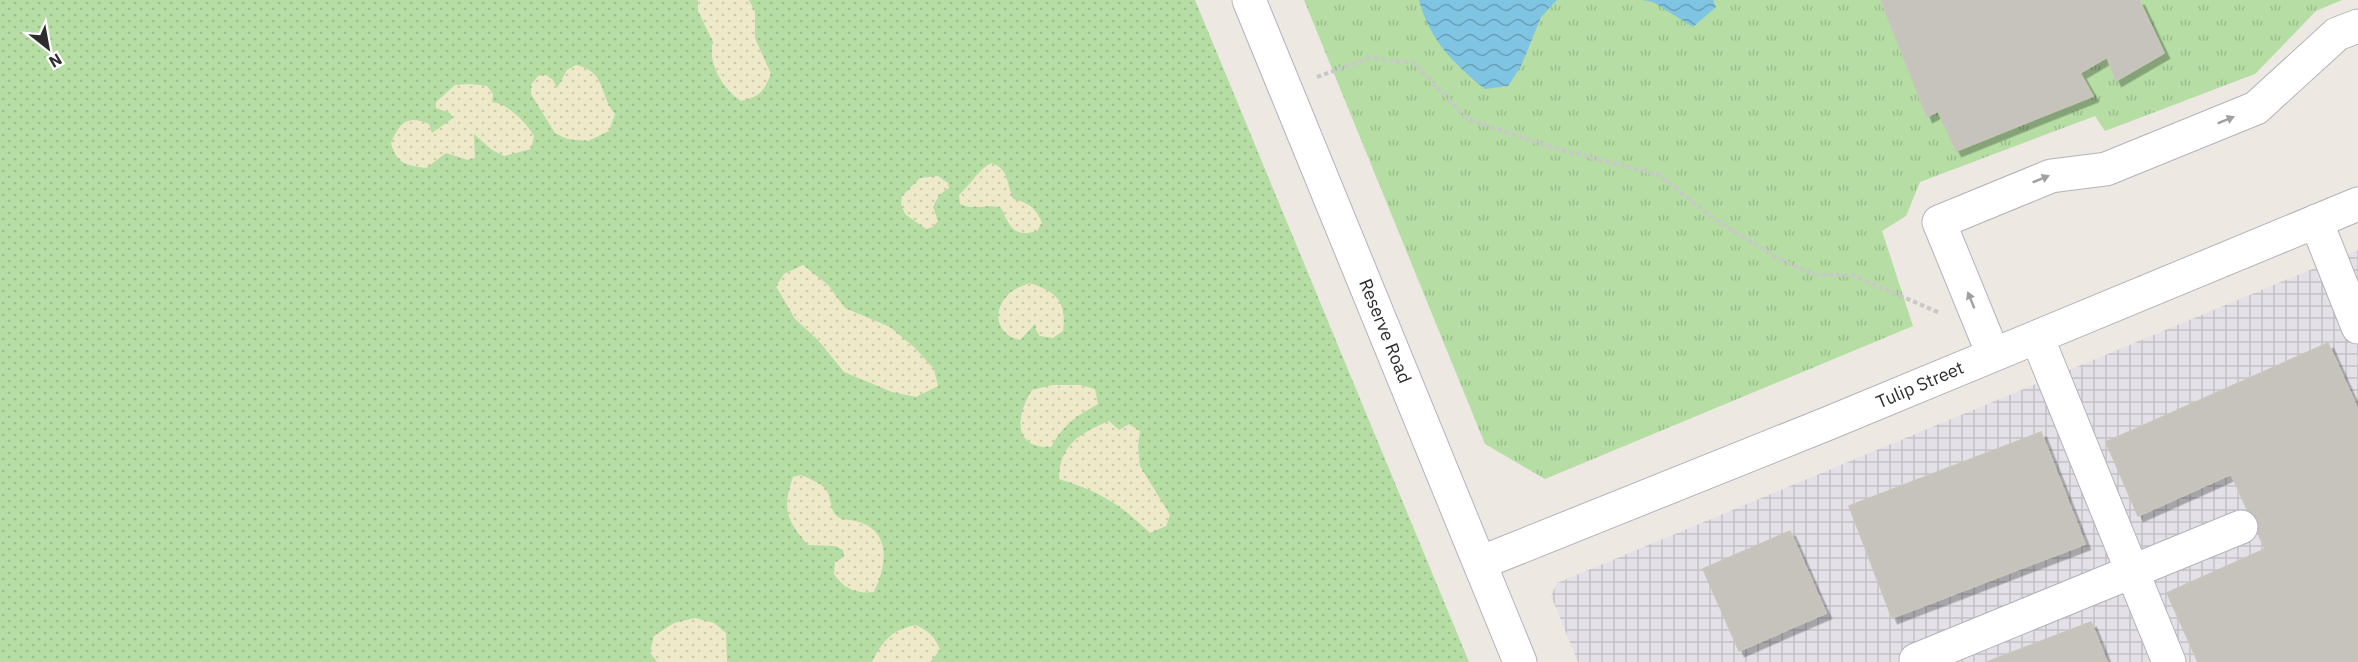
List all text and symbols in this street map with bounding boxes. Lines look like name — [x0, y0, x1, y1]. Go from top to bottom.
north arrow — [18, 18, 78, 78]
text: N — [46, 49, 66, 72]
one-way arrow — [2217, 115, 2235, 125]
one-way arrow — [2033, 174, 2051, 184]
street label: Reserve Road — [1354, 275, 1417, 386]
one-way arrow — [1966, 291, 1976, 309]
street label: Tulip Street — [1872, 356, 1967, 413]

